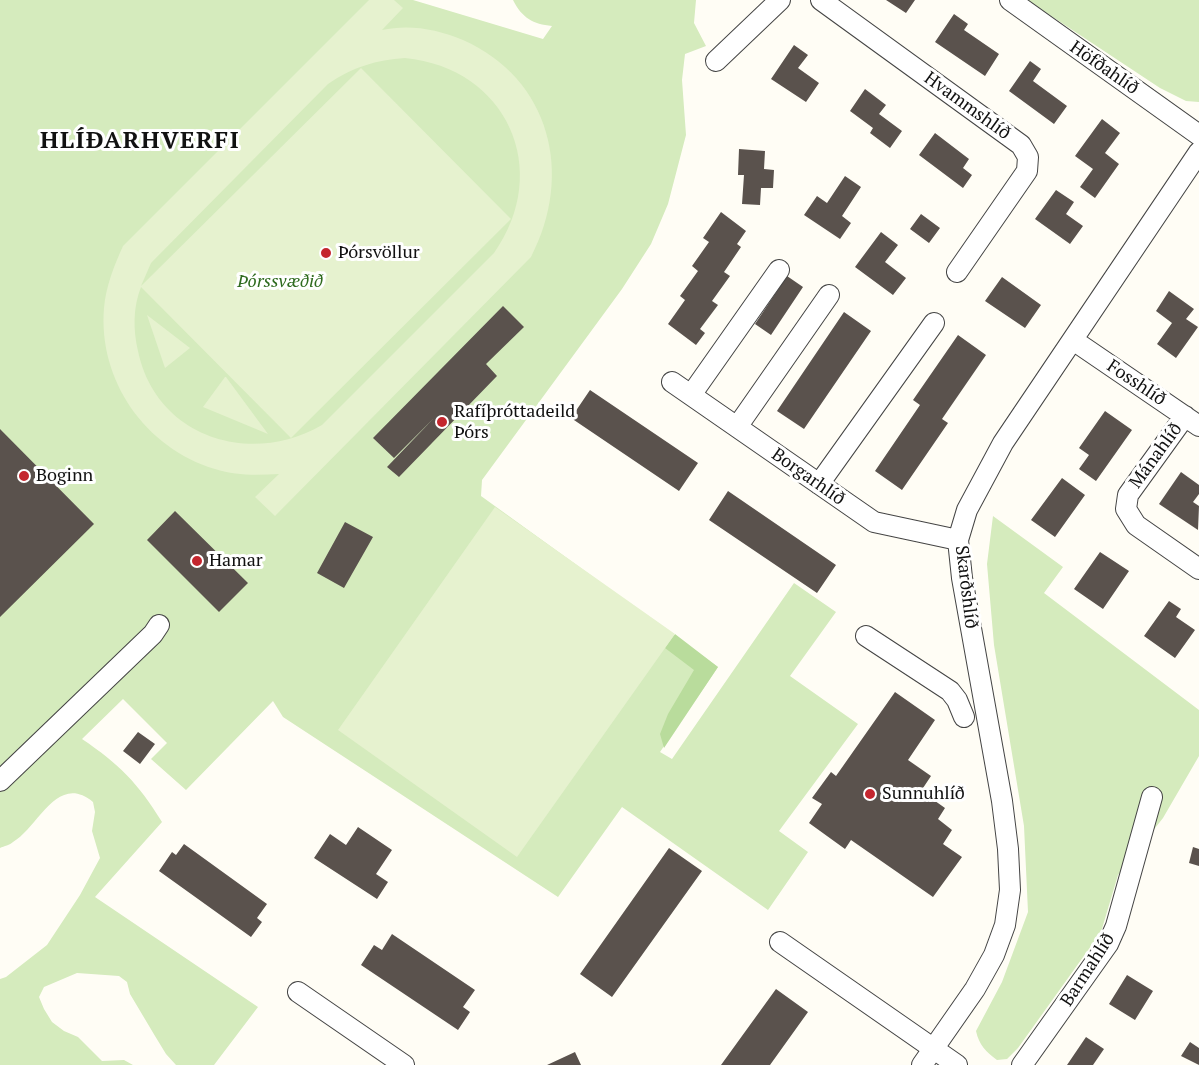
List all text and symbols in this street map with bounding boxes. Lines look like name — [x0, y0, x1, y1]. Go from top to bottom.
street label: Höfðahlíð — [1066, 37, 1142, 99]
street label: Hvammshlíð — [920, 68, 1014, 144]
district label: HLÍÐARHVERFI — [40, 127, 240, 155]
place label: Þórsvöllur — [338, 242, 420, 264]
marker: Þórsvöllur — [319, 246, 333, 260]
park label: Þórssvæðið — [237, 271, 323, 293]
street label: Fosshlíð — [1102, 355, 1170, 411]
place label: Rafíþróttadeild Þórs — [454, 401, 575, 444]
marker: Rafíþróttadeild Þórs — [435, 415, 449, 429]
street label: Mánahlíð — [1125, 419, 1187, 493]
street label: Borgarhlíð — [767, 444, 849, 510]
place label: Boginn — [36, 465, 93, 487]
marker: Boginn — [17, 469, 31, 483]
street label: Skarðshlíð — [950, 544, 982, 630]
place label: Hamar — [209, 550, 263, 572]
marker: Hamar — [190, 554, 204, 568]
place label: Sunnuhlíð — [882, 783, 965, 805]
marker: Sunnuhlíð — [863, 787, 877, 801]
street label: Barmahlíð — [1056, 929, 1120, 1011]

